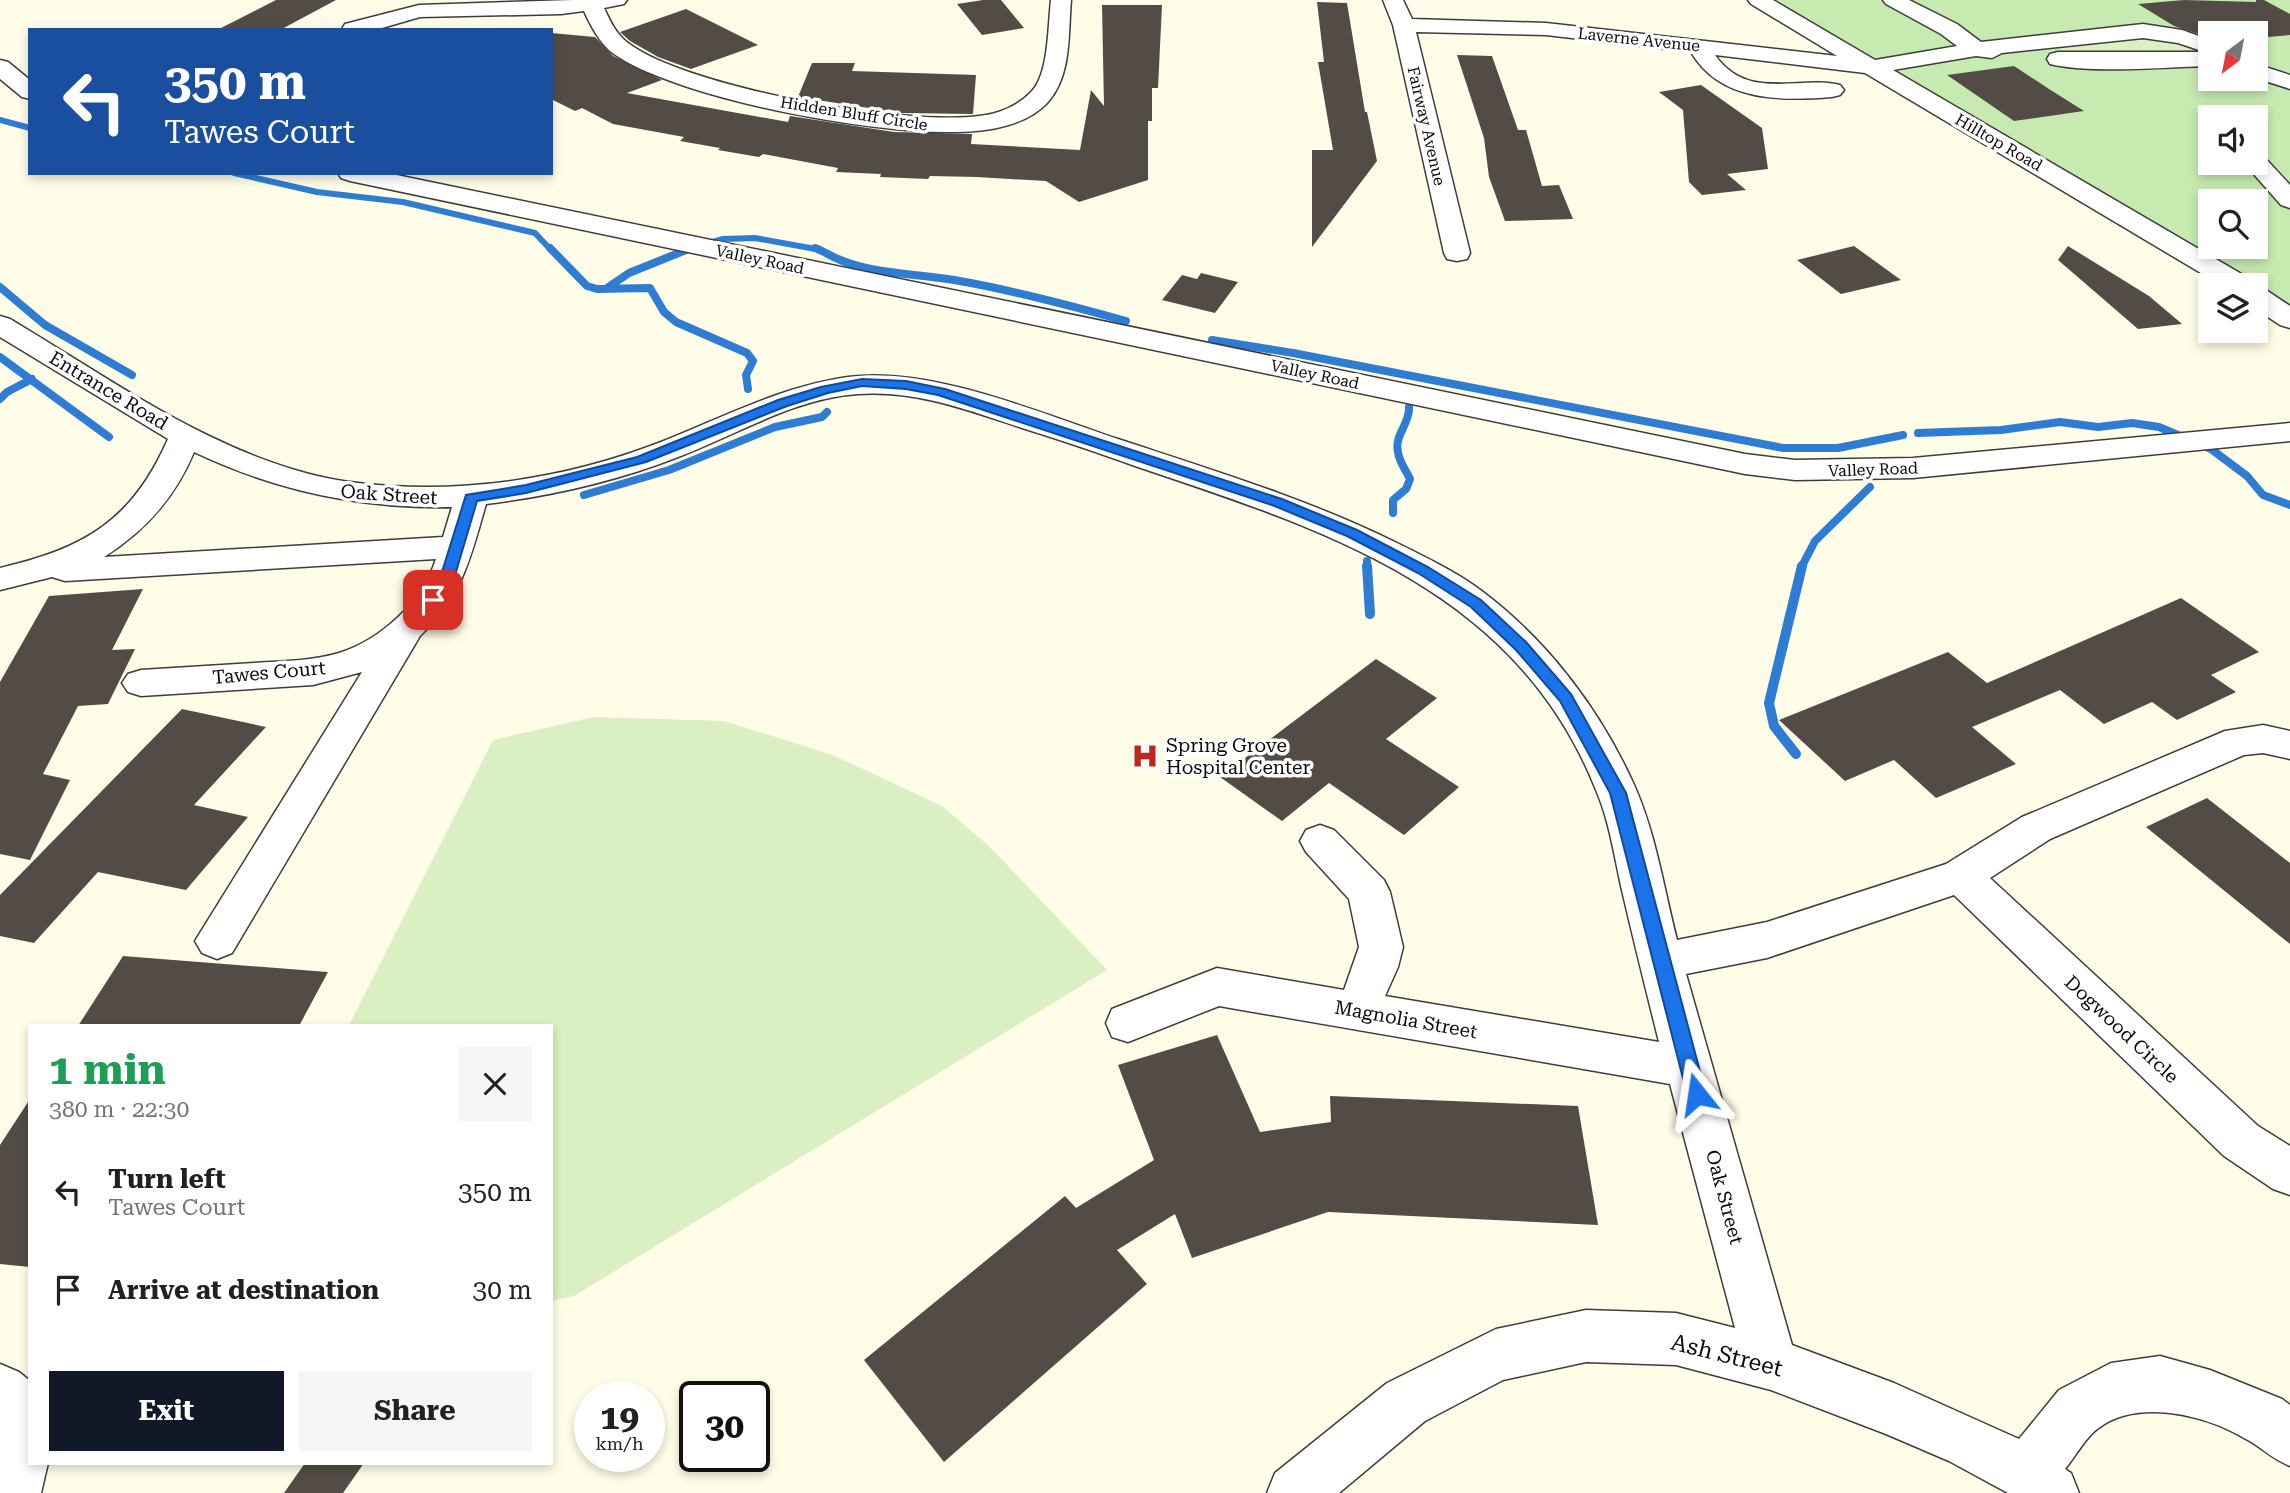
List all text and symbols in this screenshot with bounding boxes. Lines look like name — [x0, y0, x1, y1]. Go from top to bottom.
north arrow — [2198, 21, 2268, 91]
map controls — [2198, 21, 2268, 343]
street label: Laverne Avenue — [1577, 24, 1701, 55]
text: 350 m — [164, 54, 306, 111]
icon: left — [49, 56, 140, 147]
street label: Fairway Avenue — [1404, 65, 1449, 188]
street label: Hidden Bluff Circle — [779, 92, 929, 135]
button: sound — [2198, 105, 2268, 175]
street label: Hilltop Road — [1952, 110, 2046, 175]
text: Tawes Court — [164, 113, 355, 151]
button: search — [2198, 189, 2268, 259]
street label: Valley Road — [714, 241, 806, 278]
button: layers — [2198, 273, 2268, 343]
street label: Entrance Road — [45, 346, 172, 435]
street label: Valley Road — [1269, 356, 1361, 393]
street label: Valley Road — [1828, 458, 1918, 481]
street label: Oak Street — [340, 480, 438, 509]
pin — [403, 570, 463, 630]
icon: arrive — [414, 581, 452, 619]
street label: Tawes Court — [212, 656, 327, 689]
place label: Spring Grove Hospital Center — [1166, 734, 1310, 779]
hospital icon: Spring Grove Hospital Center — [1130, 741, 1160, 771]
street label: Dogwood Circle — [2060, 971, 2183, 1088]
street label: Magnolia Street — [1333, 996, 1479, 1043]
text: 1 min — [49, 1045, 166, 1094]
button: close — [458, 1047, 532, 1121]
position arrow — [1660, 1057, 1734, 1131]
text: 380 m · 22:30 — [49, 1096, 189, 1123]
street label: Oak Street — [1701, 1147, 1748, 1247]
text: Turn left — [108, 1164, 226, 1194]
icon: left — [49, 1173, 87, 1211]
text: 350 m — [458, 1177, 532, 1207]
text: Tawes Court — [108, 1194, 245, 1221]
icon: arrive — [49, 1271, 87, 1309]
text: Arrive at destination — [108, 1275, 379, 1305]
text: 30 m — [473, 1275, 532, 1305]
street label: Ash Street — [1668, 1329, 1786, 1382]
button: Exit — [49, 1371, 284, 1451]
button: Share — [298, 1371, 532, 1451]
speed limit sign: 30 — [679, 1381, 770, 1472]
text: 19 — [600, 1397, 639, 1438]
text: km/h — [595, 1433, 644, 1454]

